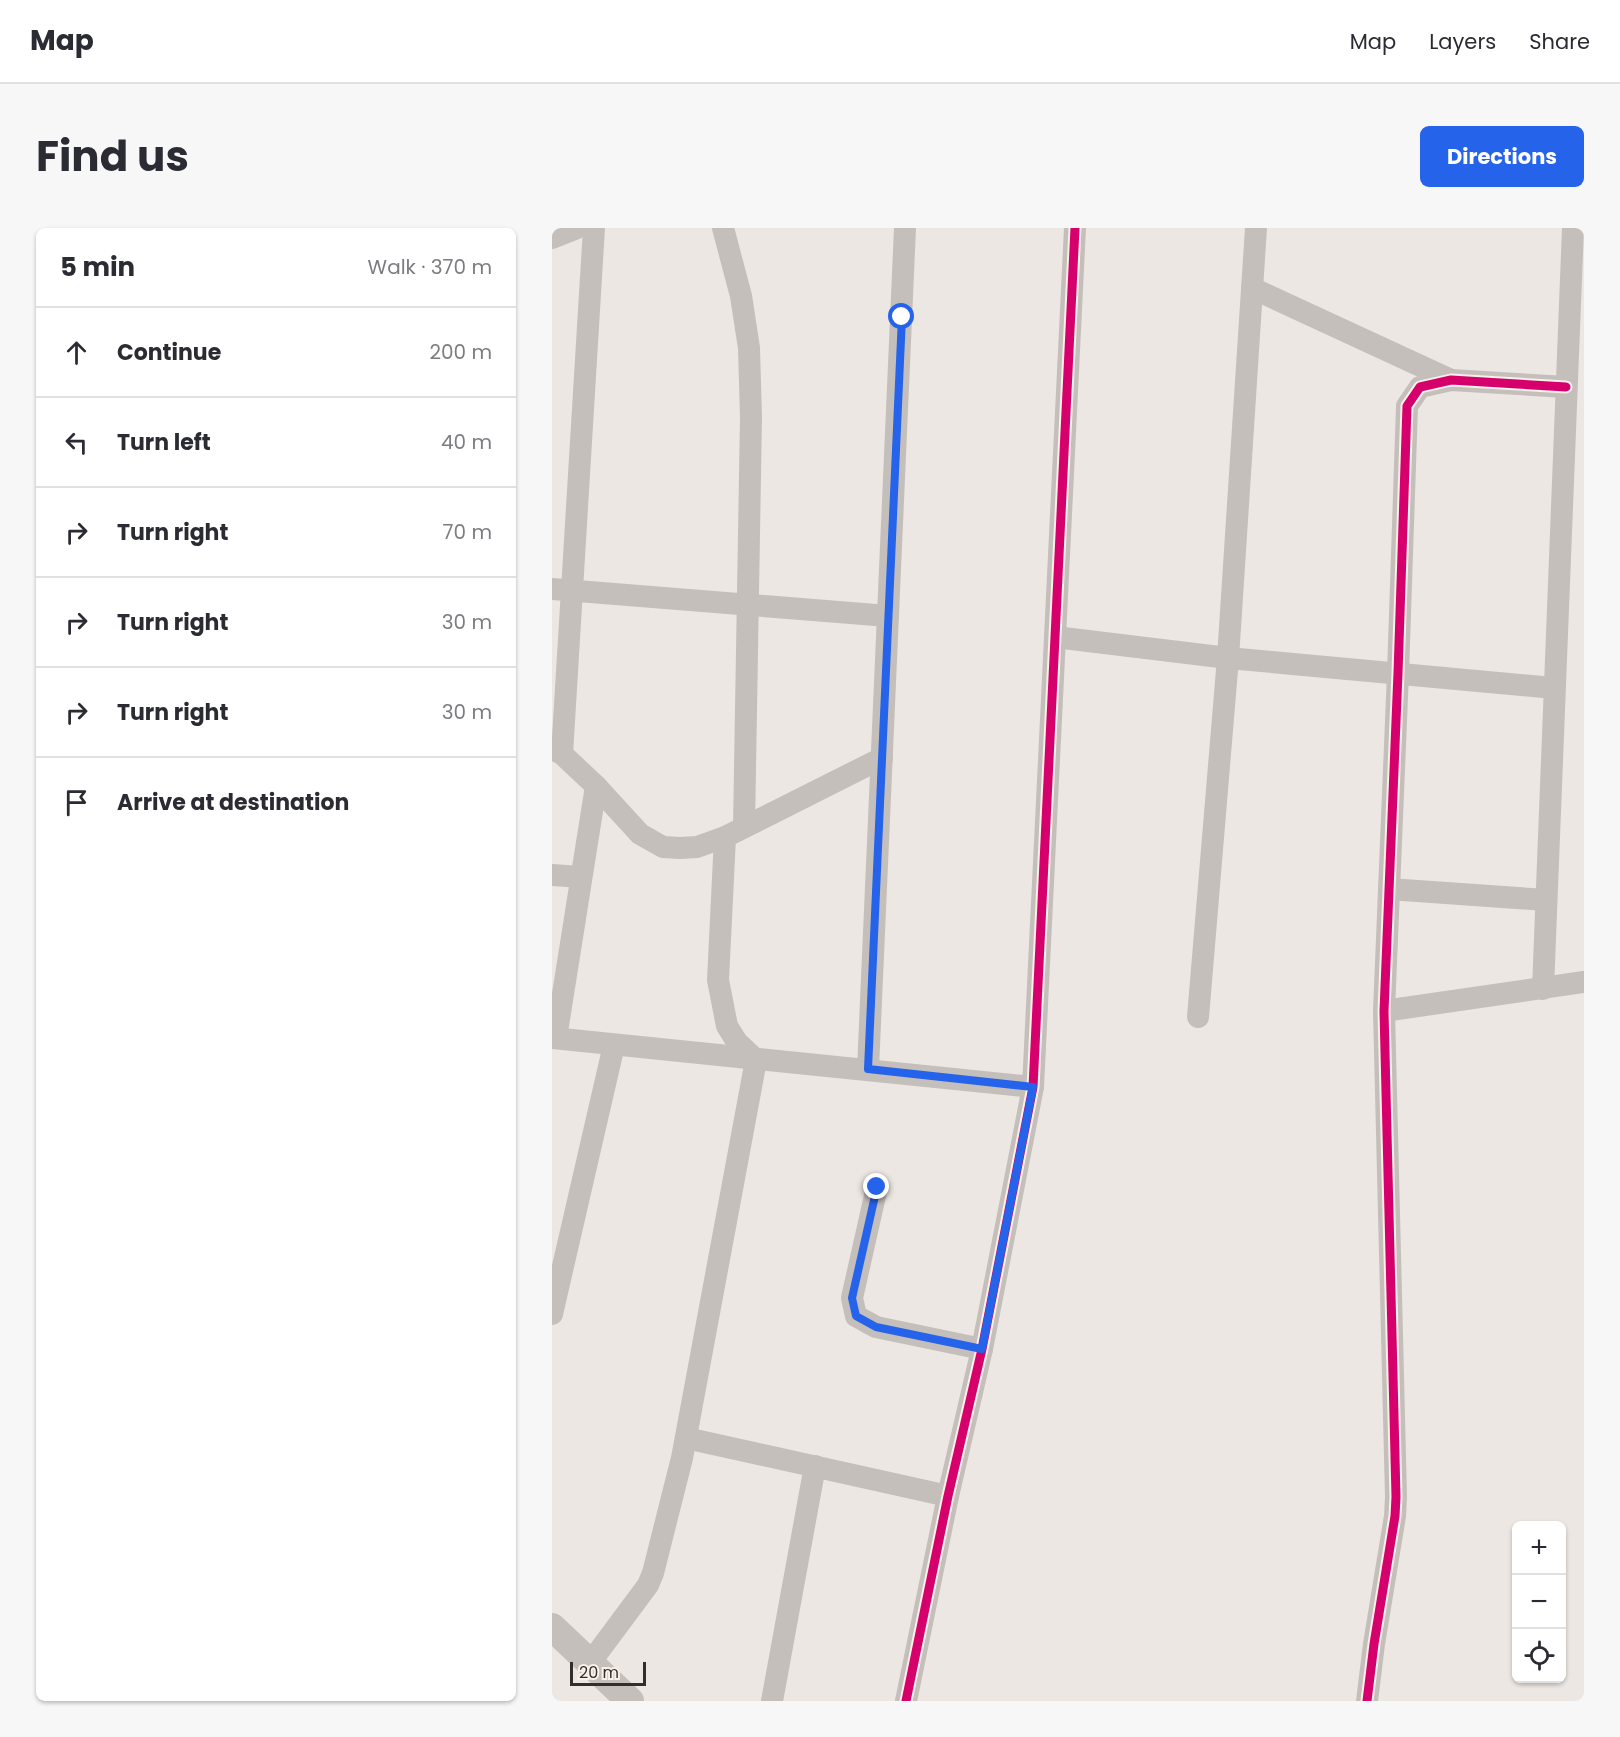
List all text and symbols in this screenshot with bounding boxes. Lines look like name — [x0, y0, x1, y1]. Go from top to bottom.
text: Map — [30, 21, 94, 60]
text: Map — [1350, 27, 1396, 56]
text: Layers — [1429, 27, 1496, 56]
text: Share — [1529, 27, 1590, 56]
button: Directions — [1420, 126, 1584, 187]
text: Find us — [36, 127, 189, 186]
text: 5 min — [60, 249, 135, 285]
text: Walk · 370 m — [368, 253, 492, 281]
route start — [888, 303, 914, 329]
icon: ahead — [60, 336, 93, 369]
text: Continue — [117, 337, 221, 368]
text: 200 m — [429, 338, 492, 366]
icon: left — [60, 426, 93, 459]
text: Turn left — [117, 427, 211, 458]
text: 40 m — [441, 428, 492, 456]
icon: right — [60, 516, 93, 549]
text: Turn right — [117, 517, 228, 548]
text: 70 m — [443, 518, 492, 546]
icon: right — [60, 606, 93, 639]
text: Turn right — [117, 607, 228, 638]
text: 30 m — [442, 608, 492, 636]
icon: right — [60, 696, 93, 729]
text: Turn right — [117, 697, 228, 728]
text: 30 m — [442, 698, 492, 726]
icon: arrive — [60, 786, 93, 819]
text: Arrive at destination — [117, 787, 349, 818]
route end — [863, 1173, 889, 1199]
map controls — [1512, 1521, 1566, 1683]
button: + — [1512, 1521, 1566, 1575]
button: − — [1512, 1575, 1566, 1629]
button: locate — [1512, 1629, 1566, 1683]
scale bar — [570, 1659, 646, 1686]
text: 20 m — [579, 1661, 619, 1684]

